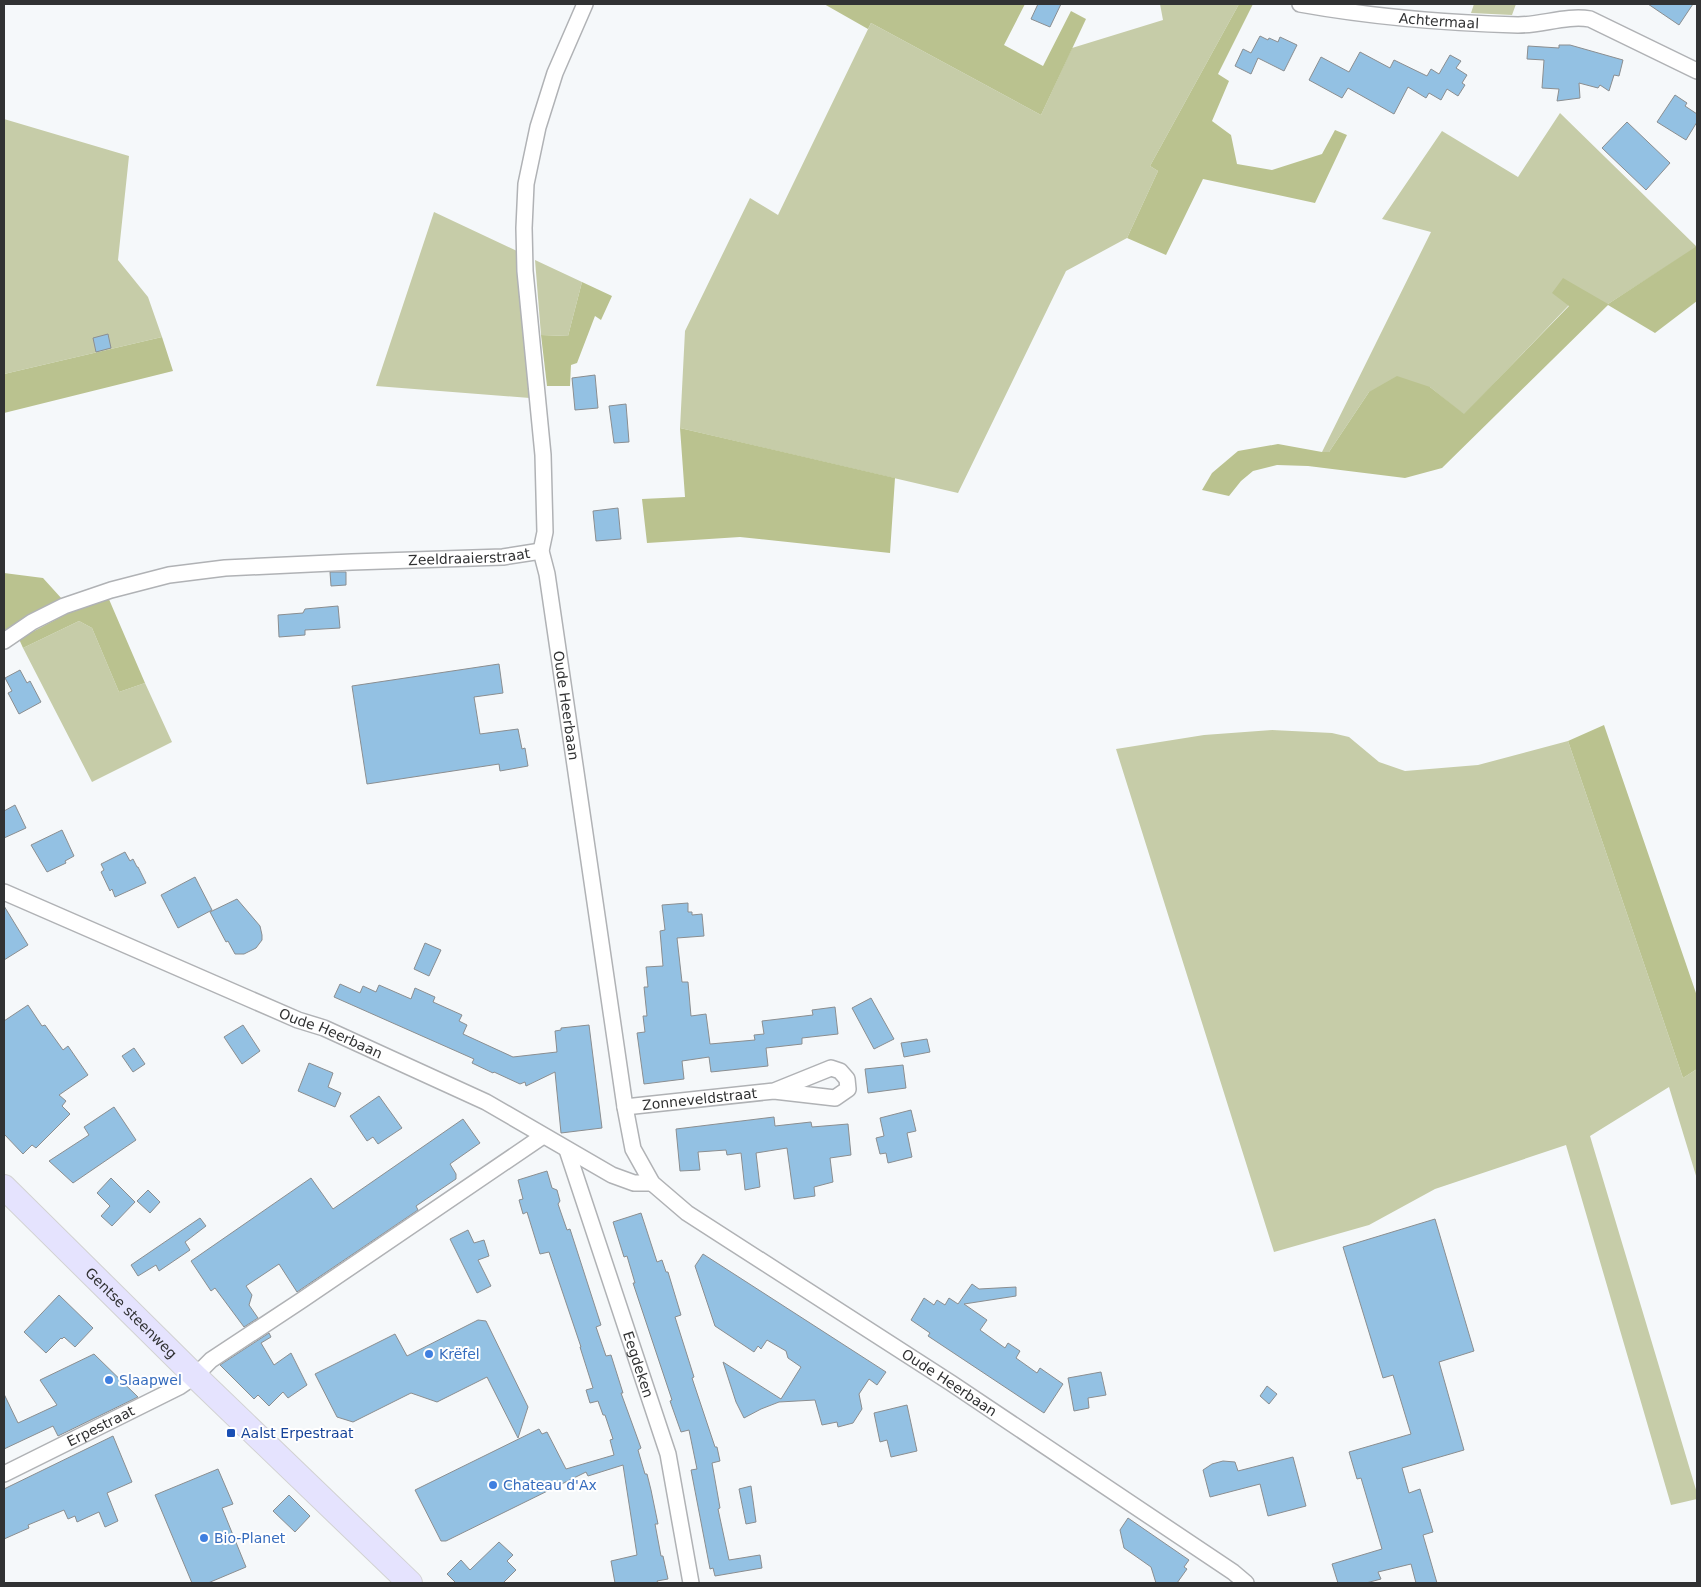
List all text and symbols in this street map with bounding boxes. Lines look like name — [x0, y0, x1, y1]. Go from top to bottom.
street label: Achtermaal — [1398, 10, 1479, 32]
street label: Zeeldraaierstraat — [408, 545, 532, 568]
street label: Oude Heerbaan — [550, 650, 582, 761]
street label: Oude Heerbaan — [277, 1005, 385, 1062]
street label: Zonneveldstraat — [641, 1085, 758, 1113]
street label: Gentse steenweg — [82, 1264, 180, 1362]
street label: Eegdeken — [620, 1329, 657, 1400]
street label: Oude Heerbaan — [899, 1345, 1000, 1419]
place label: Krëfel — [439, 1346, 480, 1362]
marker: Krëfel — [423, 1348, 435, 1360]
place label: Slaapwel — [119, 1372, 182, 1388]
marker: Slaapwel — [103, 1374, 115, 1386]
street label: Erpestraat — [64, 1402, 138, 1449]
place label: Aalst Erpestraat — [241, 1425, 354, 1441]
marker: Aalst Erpestraat — [225, 1427, 237, 1439]
place label: Chateau d'Ax — [503, 1477, 597, 1493]
marker: Chateau d'Ax — [487, 1479, 499, 1491]
place label: Bio-Planet — [214, 1530, 286, 1546]
marker: Bio-Planet — [198, 1532, 210, 1544]

